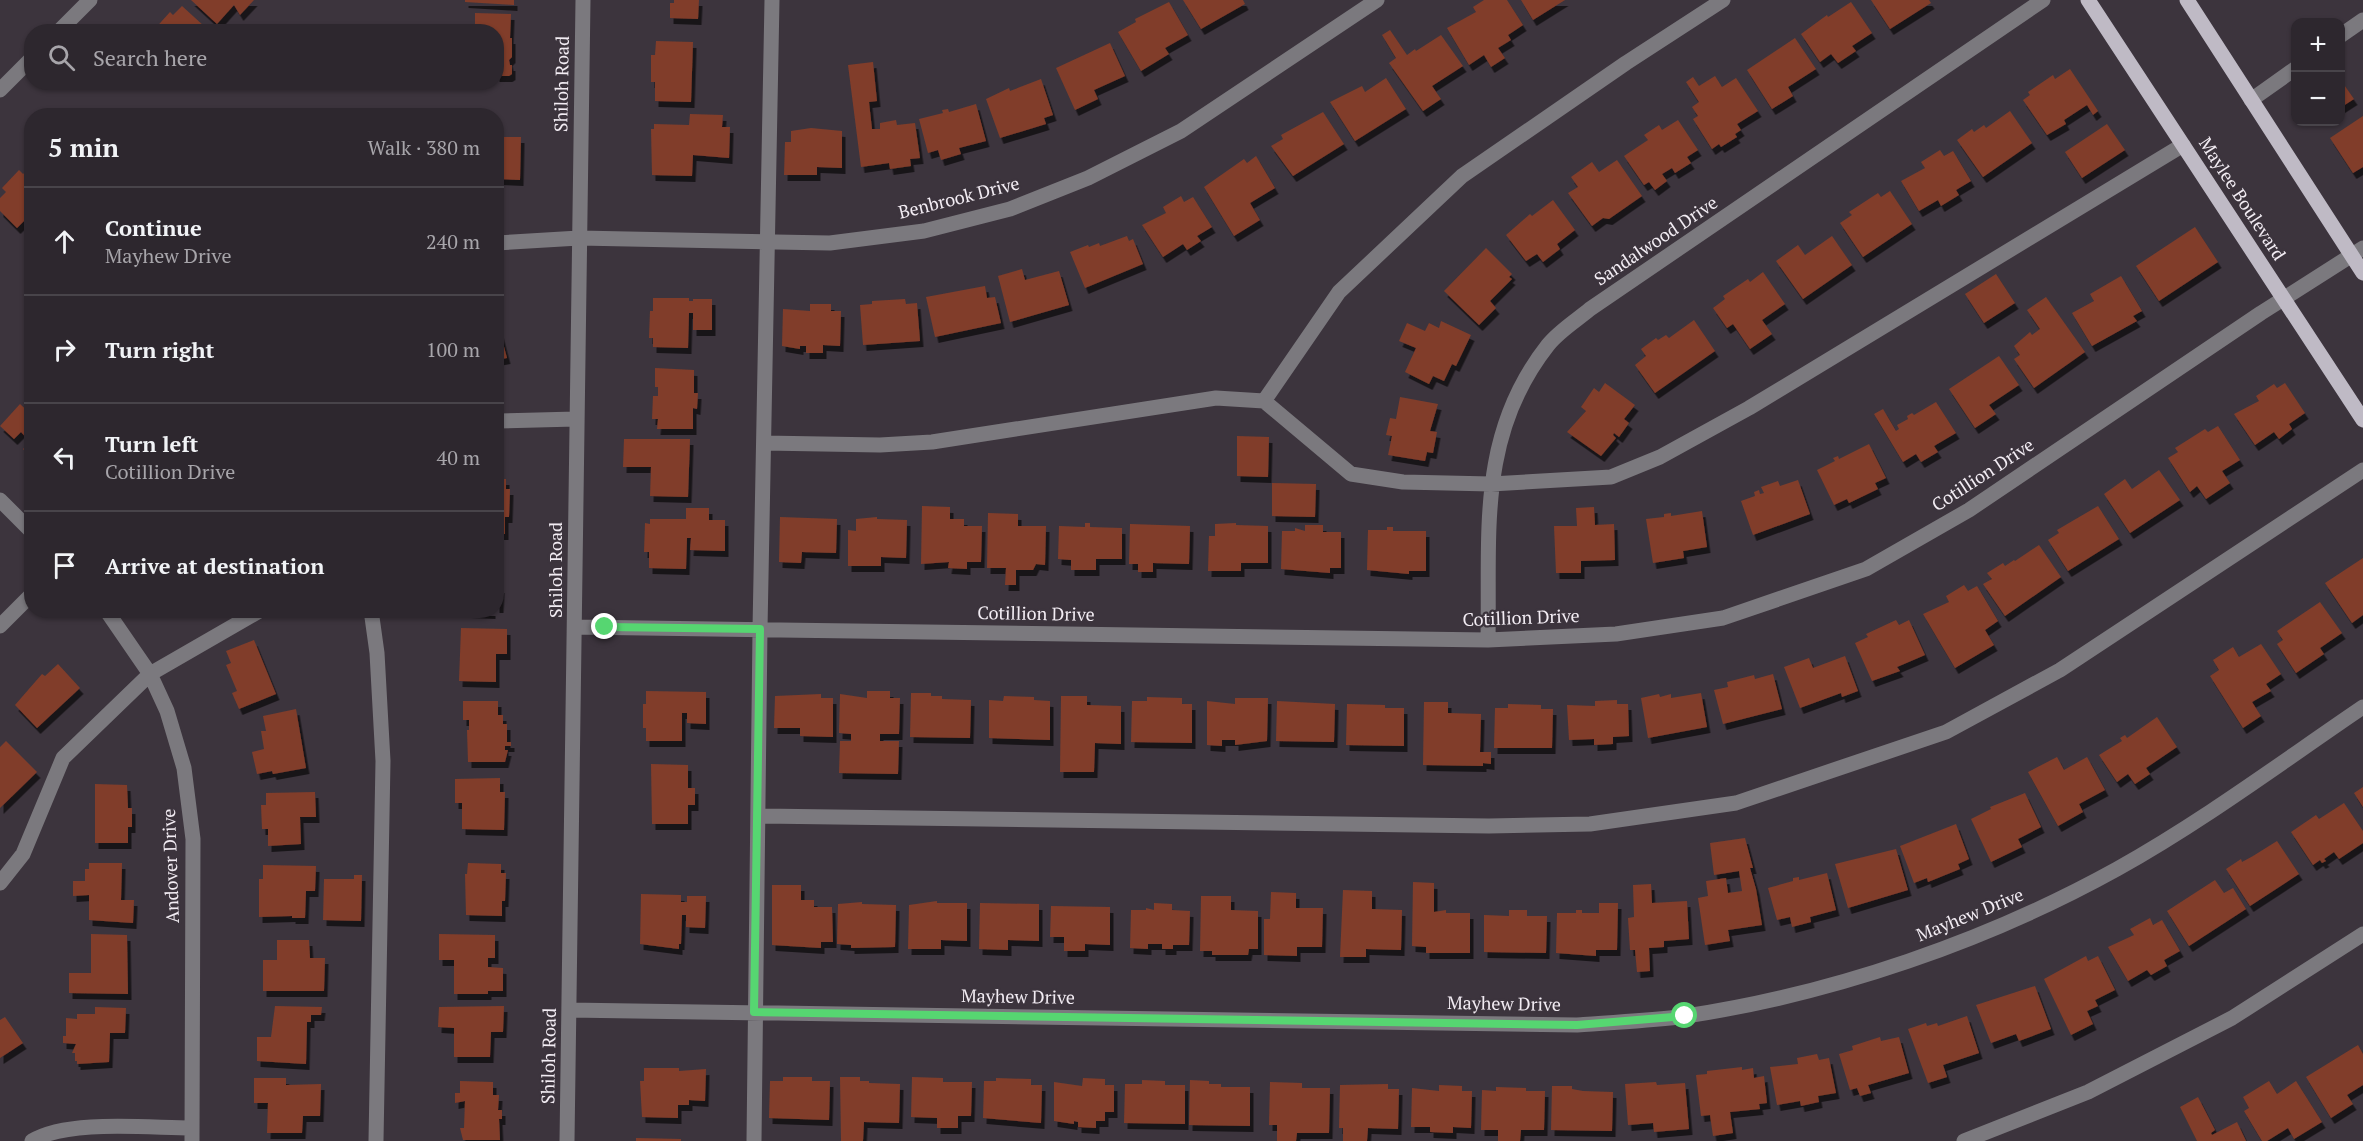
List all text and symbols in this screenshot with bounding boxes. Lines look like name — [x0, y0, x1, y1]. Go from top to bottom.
map controls — [2291, 18, 2345, 126]
button: + — [2291, 18, 2345, 72]
search box — [24, 24, 504, 90]
street label: Shiloh Road — [548, 36, 574, 132]
icon: search — [45, 41, 78, 74]
text: Search here — [93, 43, 207, 72]
button: − — [2291, 72, 2345, 126]
text: 5 min — [48, 130, 119, 164]
street label: Maylee Boulevard — [2194, 132, 2292, 265]
text: Walk · 380 m — [368, 134, 480, 161]
street label: Benbrook Drive — [896, 170, 1022, 224]
street label: Sandalwood Drive — [1589, 190, 1722, 290]
text: Continue — [105, 213, 202, 242]
icon: ahead — [48, 225, 81, 258]
text: 240 m — [426, 228, 480, 255]
text: Mayhew Drive — [105, 242, 231, 269]
icon: right — [48, 333, 81, 366]
text: Turn right — [105, 335, 214, 364]
text: 100 m — [426, 336, 480, 363]
text: Turn left — [105, 429, 198, 458]
street label: Cotillion Drive — [1927, 432, 2038, 516]
icon: left — [48, 441, 81, 474]
text: 40 m — [437, 444, 480, 471]
text: Cotillion Drive — [105, 458, 235, 485]
street label: Shiloh Road — [543, 522, 567, 618]
icon: arrive — [48, 549, 81, 582]
text: Arrive at destination — [105, 551, 324, 580]
street label: Cotillion Drive — [977, 600, 1095, 626]
street label: Cotillion Drive — [1462, 603, 1580, 631]
route end — [591, 613, 617, 639]
street label: Andover Drive — [156, 808, 184, 924]
street label: Mayhew Drive — [1912, 882, 2027, 947]
street label: Mayhew Drive — [961, 983, 1075, 1009]
street label: Mayhew Drive — [1447, 990, 1561, 1016]
route start — [1671, 1002, 1697, 1028]
street label: Shiloh Road — [535, 1008, 561, 1104]

